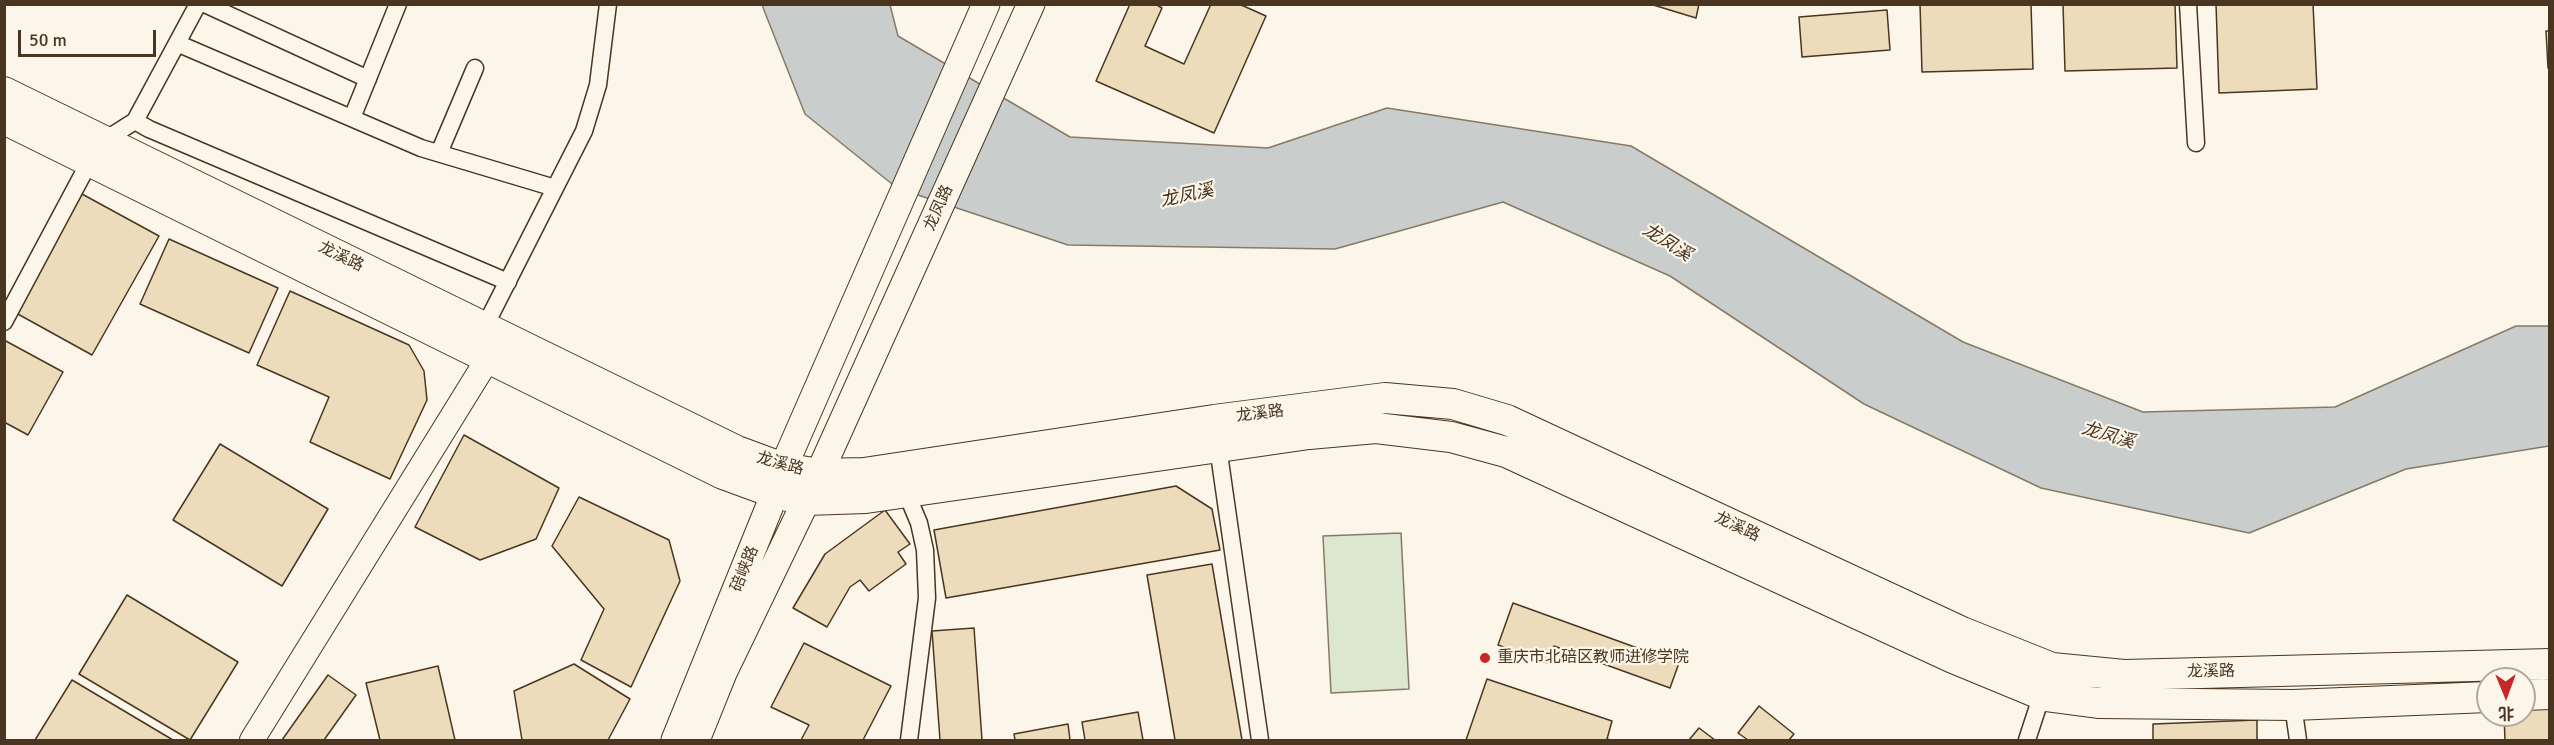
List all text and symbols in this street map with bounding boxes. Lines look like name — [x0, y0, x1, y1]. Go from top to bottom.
scale bar — [21, 18, 159, 56]
text: 50 m — [29, 29, 67, 51]
water label: 龙凤溪 — [1158, 180, 1216, 212]
street label: 龙凤路 — [920, 182, 958, 234]
water label: 龙凤溪 — [1638, 220, 1696, 266]
street label: 龙溪路 — [315, 238, 367, 276]
street label: 龙溪路 — [1235, 402, 1285, 426]
water label: 龙凤溪 — [2079, 418, 2137, 454]
street label: 龙溪路 — [754, 449, 806, 479]
street label: 龙溪路 — [1711, 508, 1763, 546]
street label: 碚峡路 — [727, 543, 763, 595]
place label: 重庆市北碚区教师进修学院 — [1497, 648, 1689, 668]
marker: 重庆市北碚区教师进修学院 — [1478, 651, 1492, 665]
street label: 龙溪路 — [2187, 662, 2235, 682]
north arrow — [2476, 667, 2536, 727]
text: 北 — [2498, 703, 2514, 723]

